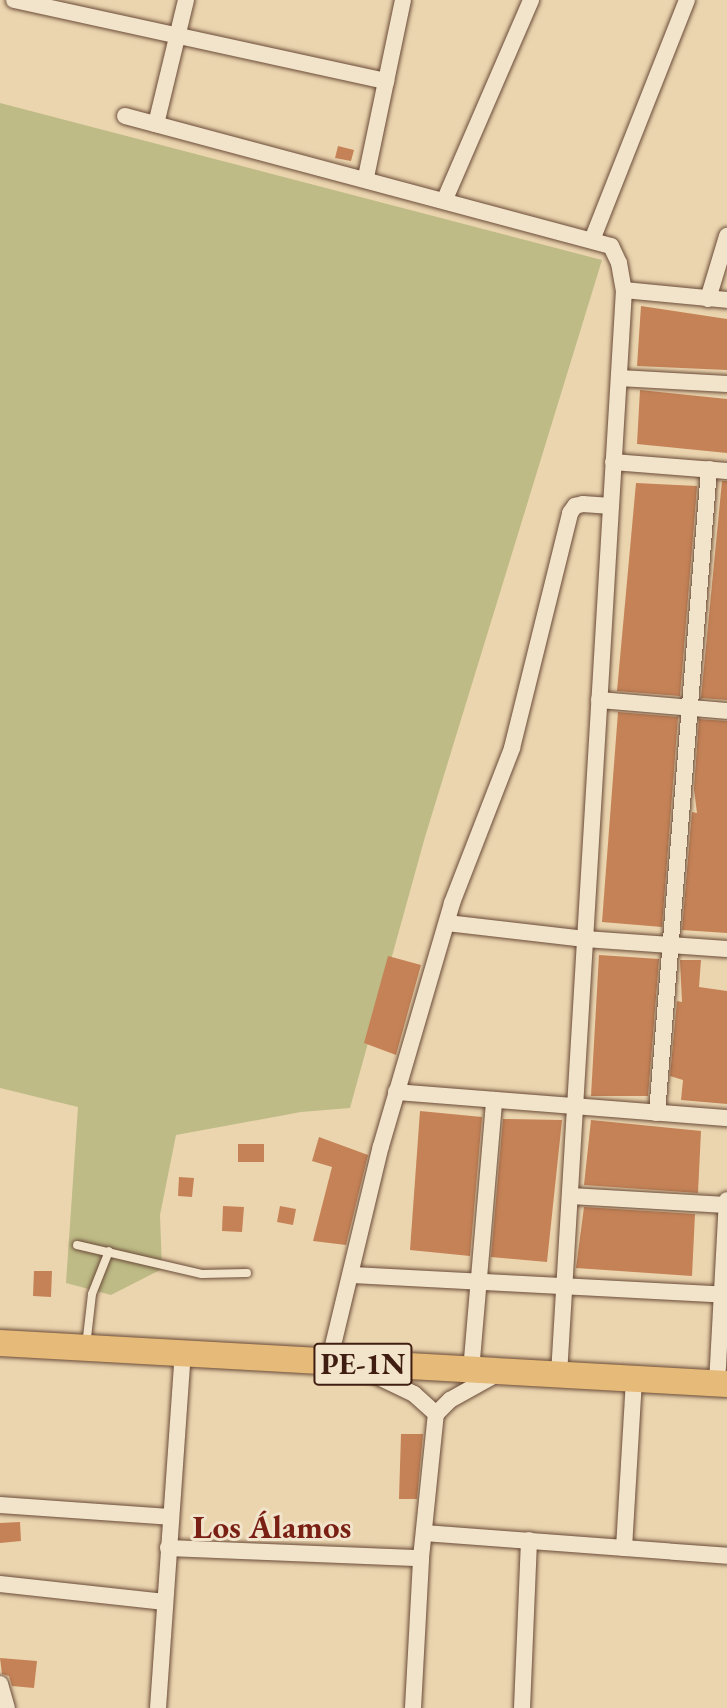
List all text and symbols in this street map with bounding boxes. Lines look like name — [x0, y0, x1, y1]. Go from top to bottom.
road number: PE-1N — [312, 1338, 414, 1390]
district label: Los Álamos — [193, 1507, 351, 1547]

